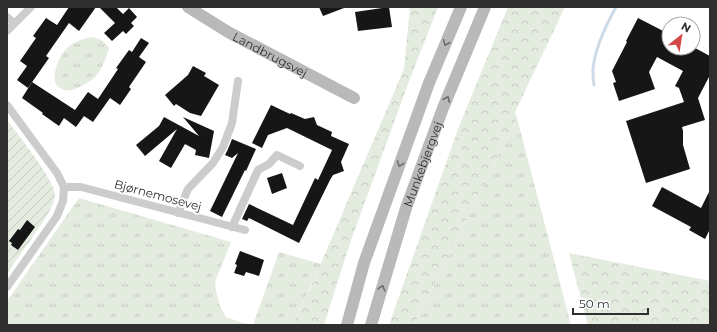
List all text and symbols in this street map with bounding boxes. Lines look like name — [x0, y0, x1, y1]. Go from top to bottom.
north arrow — [661, 16, 701, 56]
text: N — [679, 19, 693, 36]
street label: Landbrugsvej — [230, 28, 310, 80]
one-way arrow — [443, 39, 451, 46]
one-way arrow — [442, 95, 450, 103]
street label: Munkebjergvej — [400, 119, 445, 209]
one-way arrow — [396, 161, 404, 168]
street label: Bjørnemosevej — [113, 176, 203, 214]
one-way arrow — [377, 284, 386, 291]
scale bar — [573, 290, 648, 316]
text: 50 m — [579, 296, 610, 311]

